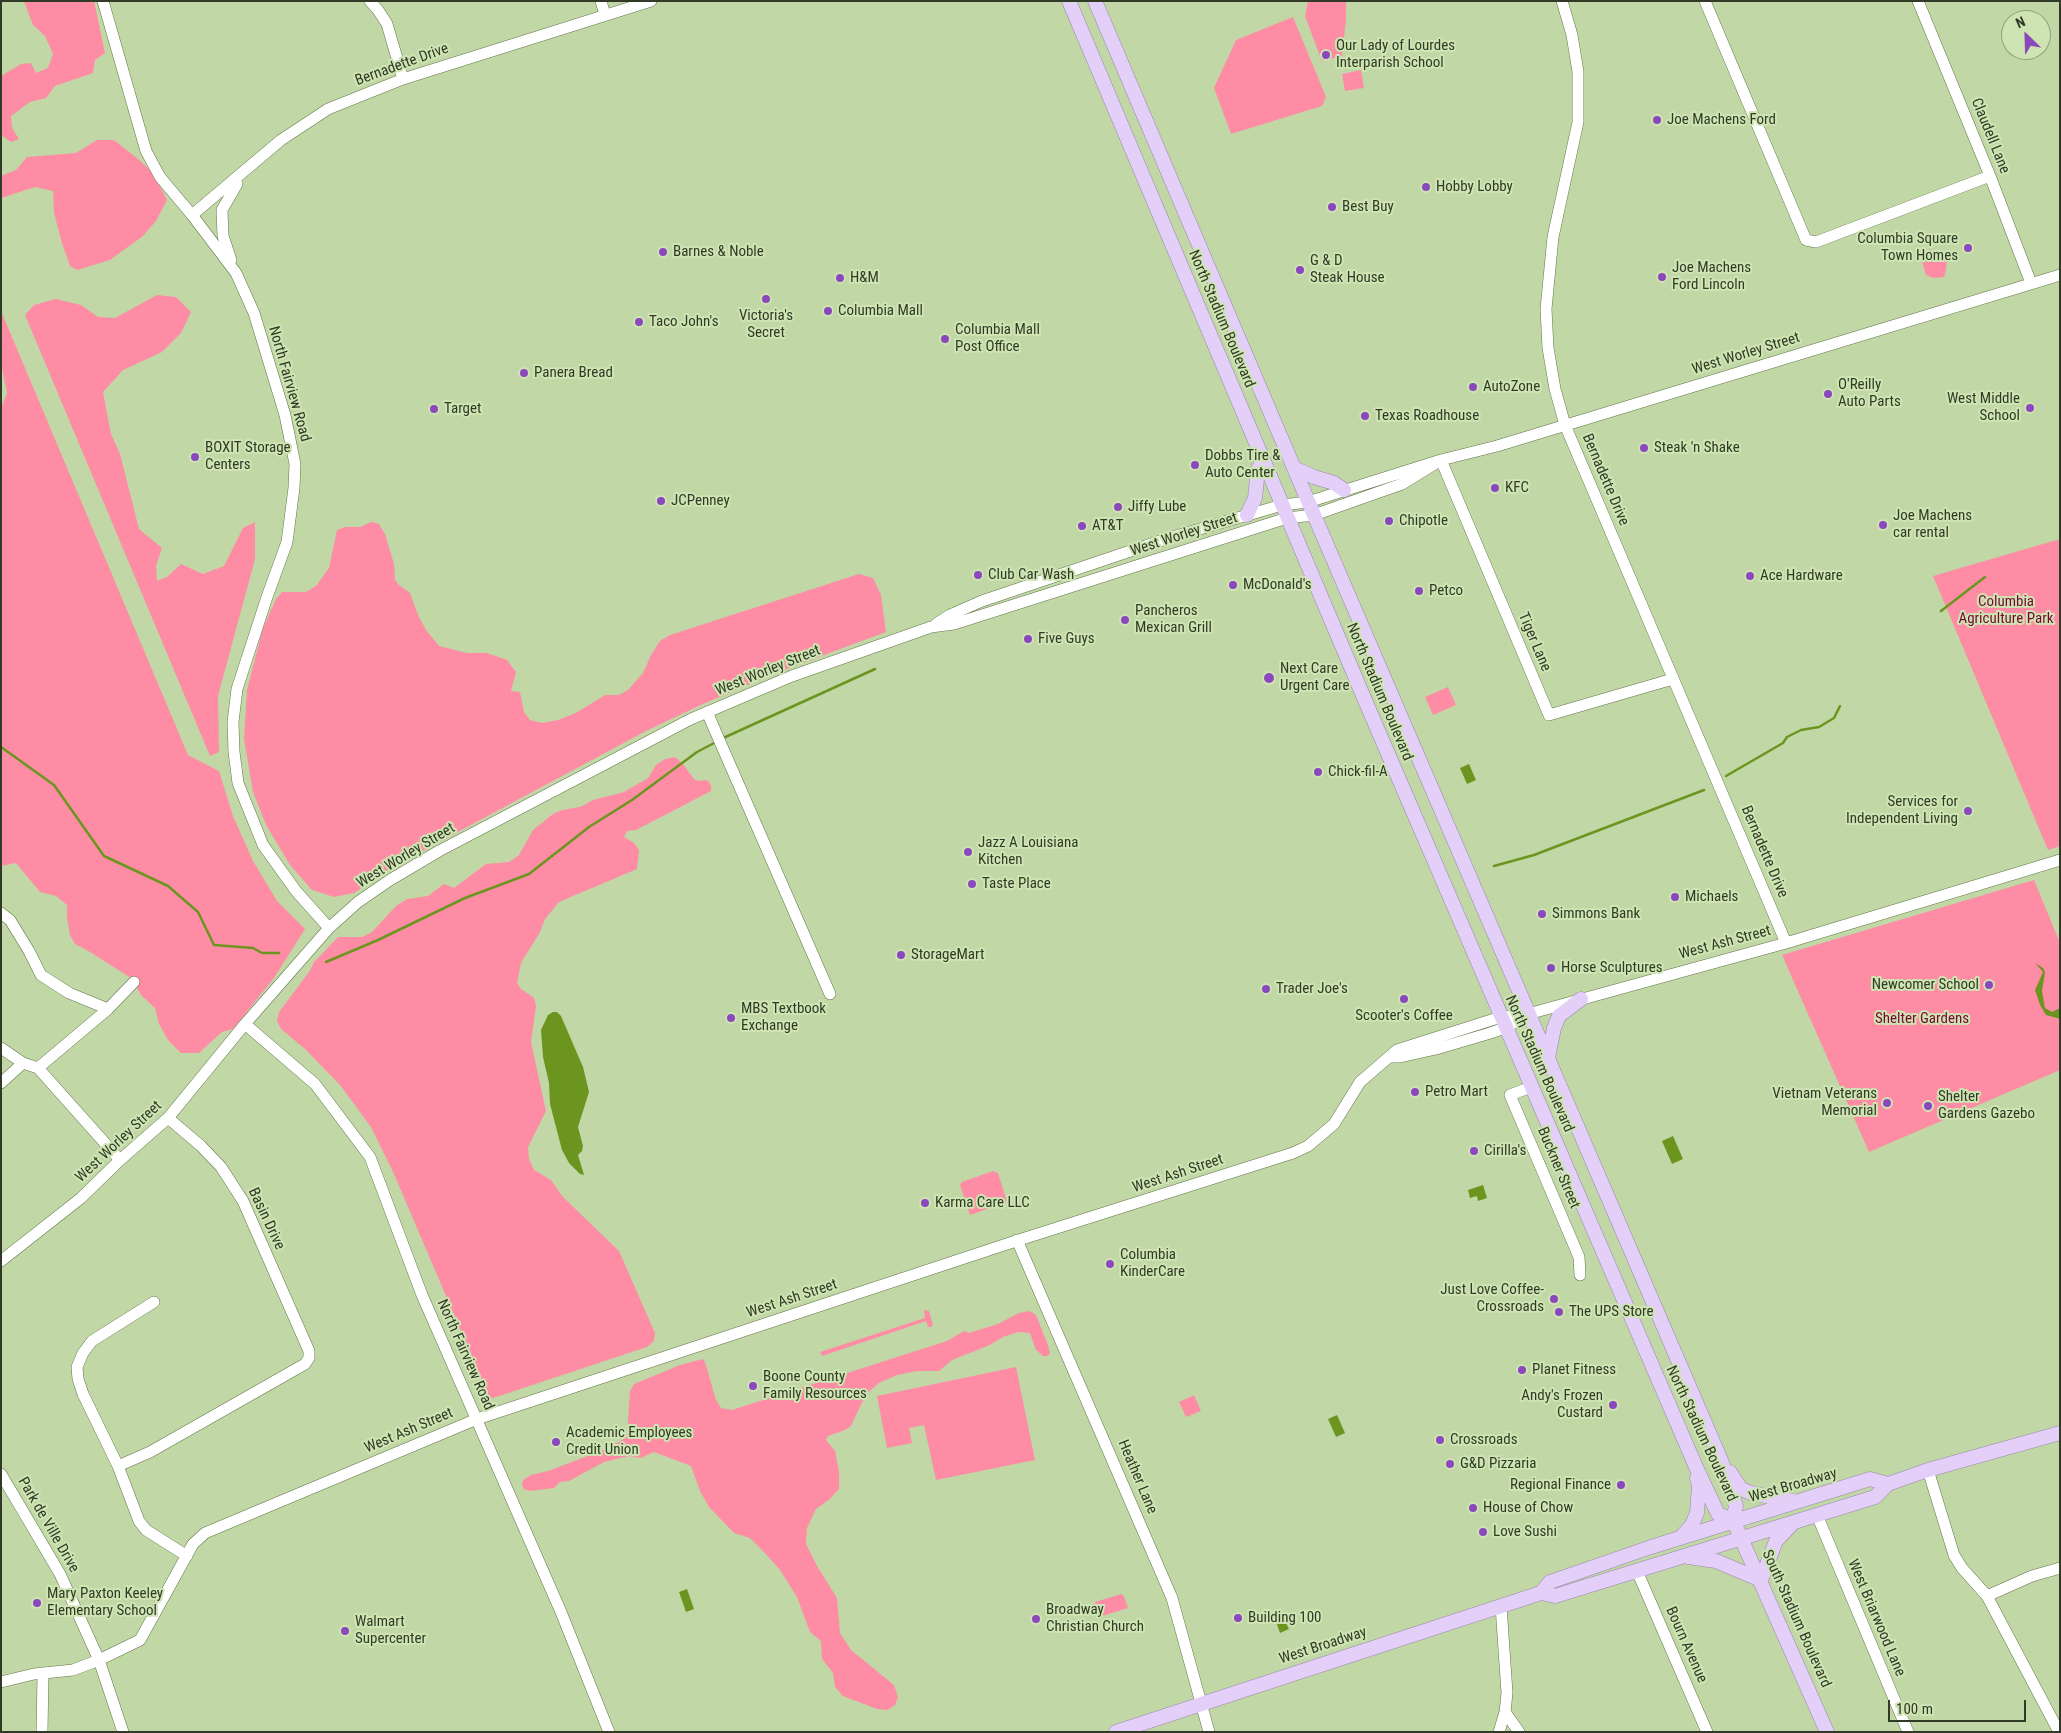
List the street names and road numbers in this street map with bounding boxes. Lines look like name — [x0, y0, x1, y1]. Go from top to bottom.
street label: Bernadette Drive — [353, 40, 451, 90]
street label: Claudell Lane — [1967, 96, 2013, 176]
street label: North Stadium Boulevard — [1184, 247, 1258, 391]
street label: North Fairview Road — [264, 324, 314, 444]
street label: West Worley Street — [1690, 329, 1802, 379]
street label: Bernadette Drive — [1578, 431, 1632, 529]
street label: West Worley Street — [1128, 509, 1240, 561]
street label: Tiger Lane — [1514, 610, 1554, 674]
street label: North Stadium Boulevard — [1342, 620, 1416, 764]
street label: West Worley Street — [713, 642, 823, 700]
street label: Bernadette Drive — [1737, 803, 1791, 901]
street label: West Worley Street — [354, 820, 458, 892]
street label: West Ash Street — [1677, 922, 1773, 964]
street label: North Stadium Boulevard — [1501, 993, 1577, 1135]
street label: West Worley Street — [72, 1097, 166, 1187]
street label: Buckner Street — [1533, 1125, 1583, 1211]
street label: West Ash Street — [1130, 1151, 1226, 1197]
street label: Basin Drive — [244, 1185, 288, 1253]
street label: West Ash Street — [744, 1276, 840, 1322]
street label: North Fairview Road — [433, 1297, 497, 1413]
street label: North Stadium Boulevard — [1662, 1363, 1740, 1505]
street label: West Ash Street — [362, 1404, 456, 1458]
street label: Heather Lane — [1113, 1437, 1161, 1517]
street label: West Broadway — [1747, 1465, 1839, 1507]
street label: Park de Ville Drive — [13, 1474, 83, 1576]
street label: South Stadium Boulevard — [1758, 1547, 1834, 1691]
street label: West Briarwood Lane — [1843, 1557, 1909, 1679]
street label: Bourn Avenue — [1661, 1604, 1711, 1686]
street label: West Broadway — [1277, 1623, 1369, 1669]

